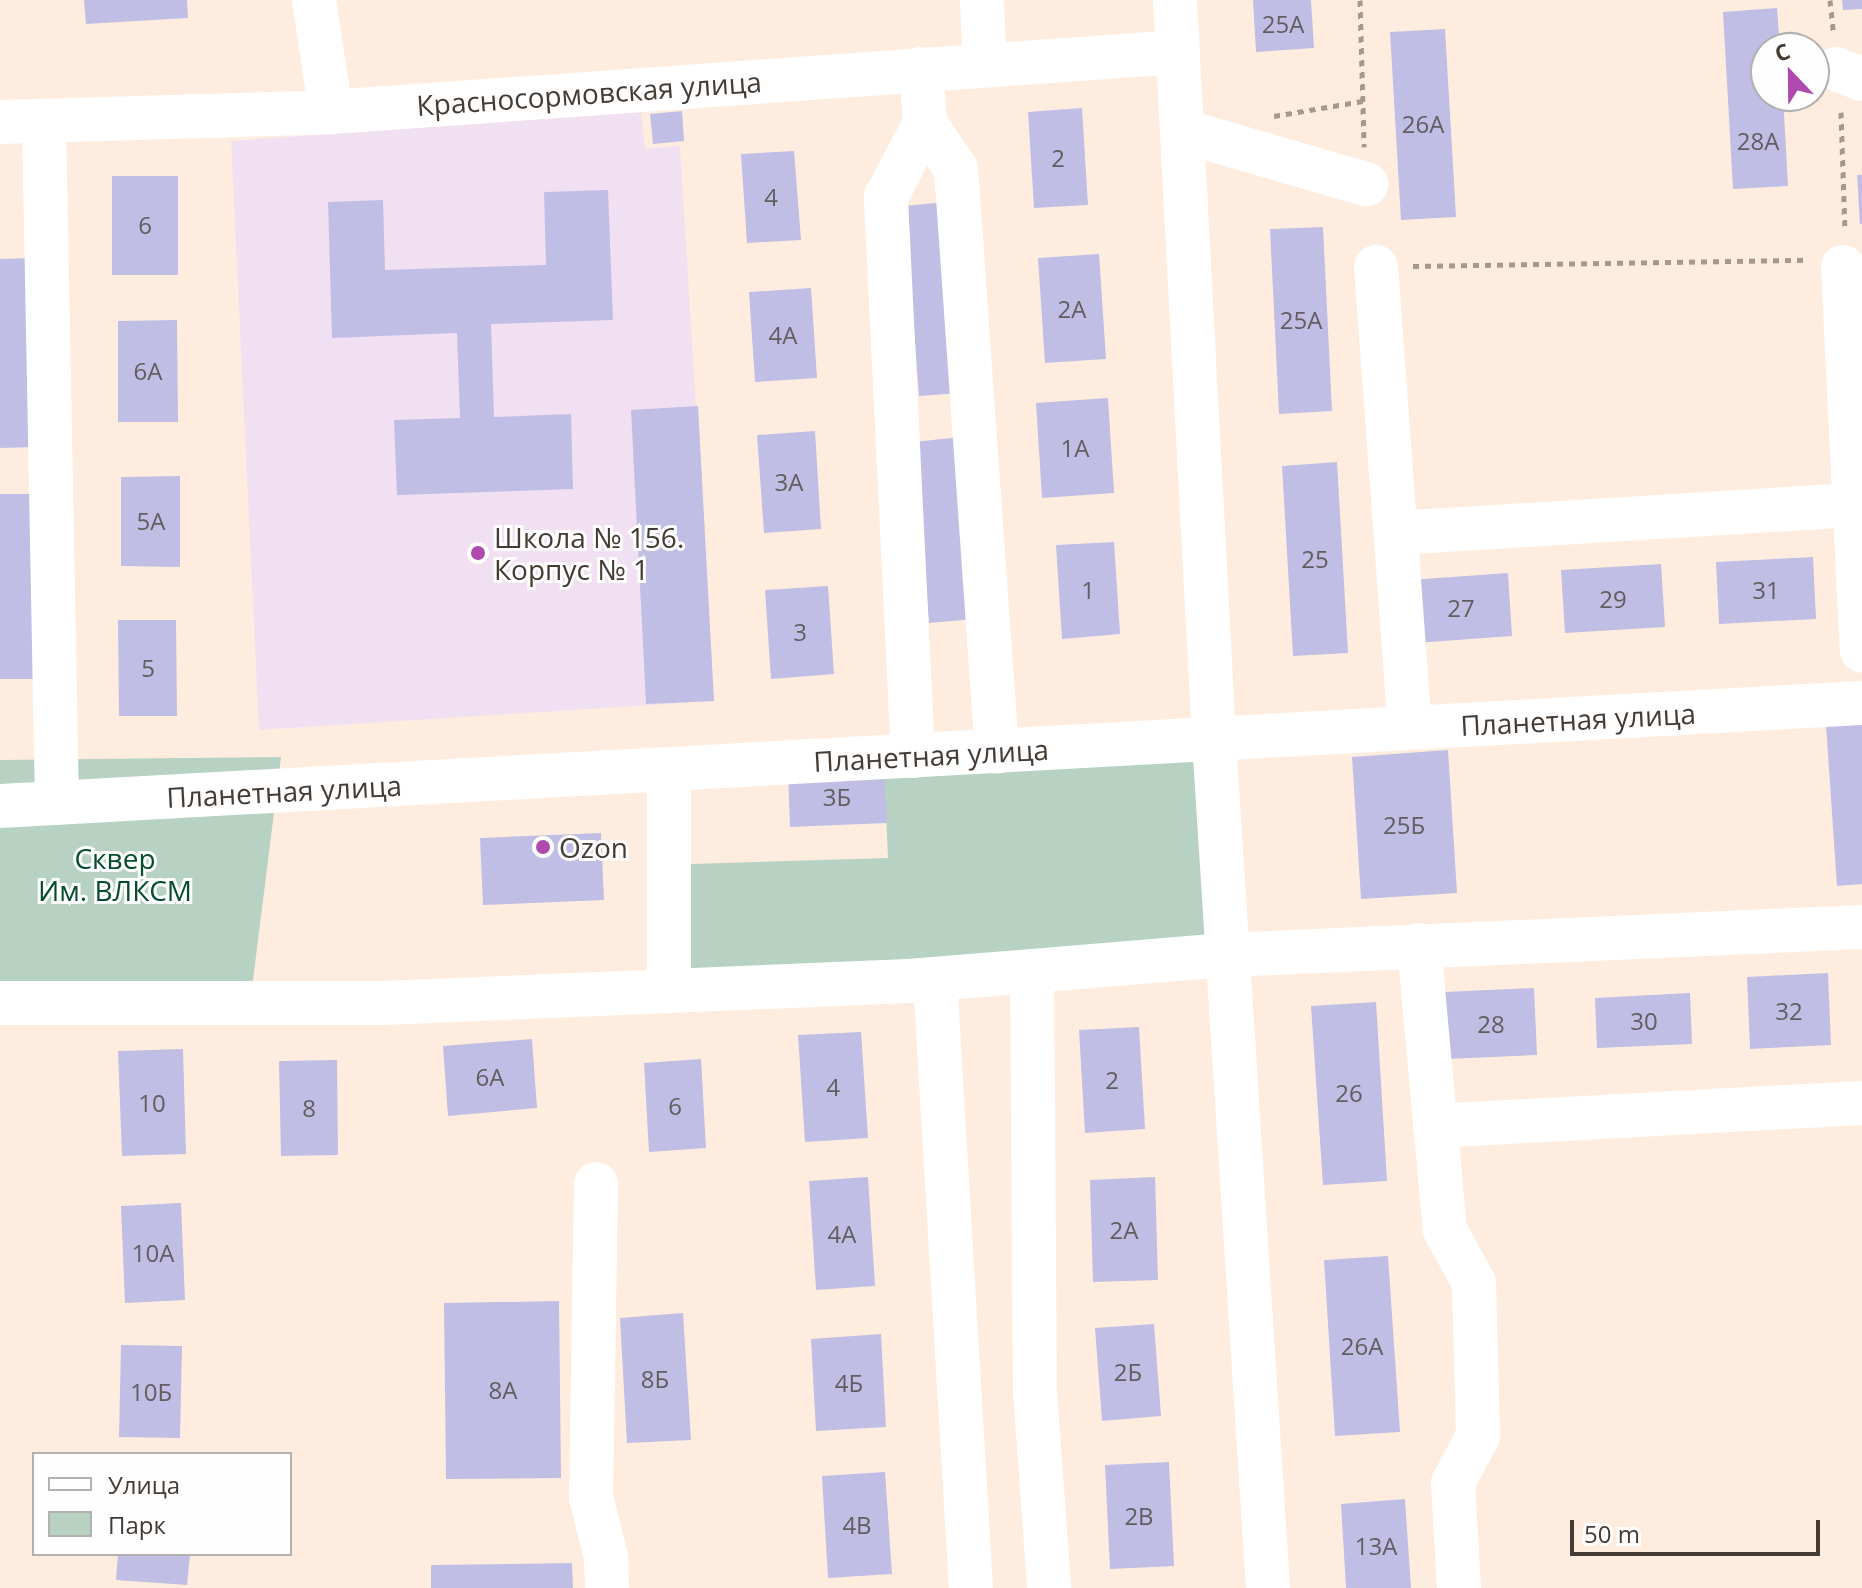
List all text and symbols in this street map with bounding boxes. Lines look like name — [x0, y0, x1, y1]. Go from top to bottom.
house number: 25А — [1262, 10, 1304, 38]
north arrow — [1750, 32, 1830, 112]
text: С — [1770, 35, 1794, 68]
street label: Красносормовская улица — [415, 64, 763, 122]
house number: 26А — [1402, 110, 1444, 138]
house number: 28А — [1737, 127, 1779, 155]
house number: 2 — [1051, 144, 1065, 172]
house number: 4 — [764, 183, 778, 211]
house number: 6 — [138, 211, 152, 239]
house number: 2А — [1058, 295, 1086, 323]
house number: 25А — [1280, 306, 1322, 334]
house number: 4А — [769, 321, 797, 349]
house number: 6А — [134, 357, 162, 385]
house number: 1А — [1061, 434, 1089, 462]
house number: 3А — [775, 468, 803, 496]
house number: 5А — [137, 507, 165, 535]
place label: Школа № 156. Корпус № 1 — [494, 520, 684, 586]
marker: Школа № 156. Корпус № 1 — [469, 544, 487, 562]
house number: 25 — [1301, 545, 1329, 573]
house number: 1 — [1081, 576, 1095, 604]
house number: 31 — [1752, 576, 1780, 604]
house number: 29 — [1599, 585, 1627, 613]
house number: 27 — [1447, 594, 1475, 622]
house number: 3 — [793, 618, 807, 646]
house number: 5 — [141, 654, 155, 682]
street label: Планетная улица — [1459, 696, 1697, 742]
street label: Планетная улица — [812, 732, 1050, 778]
street label: Планетная улица — [165, 768, 403, 814]
house number: 3Б — [823, 783, 851, 811]
house number: 25Б — [1383, 811, 1425, 839]
place label: Ozon — [559, 830, 628, 864]
marker: Ozon — [534, 838, 552, 856]
park label: Сквер Им. ВЛКСМ — [38, 841, 192, 907]
house number: 32 — [1775, 997, 1803, 1025]
house number: 30 — [1630, 1007, 1658, 1035]
house number: 28 — [1477, 1010, 1505, 1038]
house number: 6А — [476, 1063, 504, 1091]
house number: 2 — [1105, 1066, 1119, 1094]
house number: 4 — [826, 1073, 840, 1101]
house number: 26 — [1335, 1079, 1363, 1107]
house number: 10 — [138, 1089, 166, 1117]
house number: 6 — [668, 1092, 682, 1120]
house number: 8 — [302, 1094, 316, 1122]
house number: 2А — [1110, 1216, 1138, 1244]
house number: 4А — [828, 1220, 856, 1248]
house number: 10А — [132, 1239, 174, 1267]
house number: 26А — [1341, 1332, 1383, 1360]
house number: 2Б — [1114, 1358, 1142, 1386]
house number: 8Б — [641, 1365, 669, 1393]
house number: 4Б — [835, 1369, 863, 1397]
house number: 8А — [489, 1376, 517, 1404]
house number: 10Б — [130, 1378, 172, 1406]
legend — [32, 1452, 292, 1556]
text: Улица — [108, 1468, 180, 1501]
house number: 2В — [1124, 1502, 1154, 1530]
scale bar — [1574, 1504, 1824, 1554]
text: Парк — [108, 1508, 166, 1541]
house number: 4В — [842, 1511, 872, 1539]
text: 50 m — [1584, 1517, 1640, 1550]
house number: 13А — [1355, 1532, 1397, 1560]

